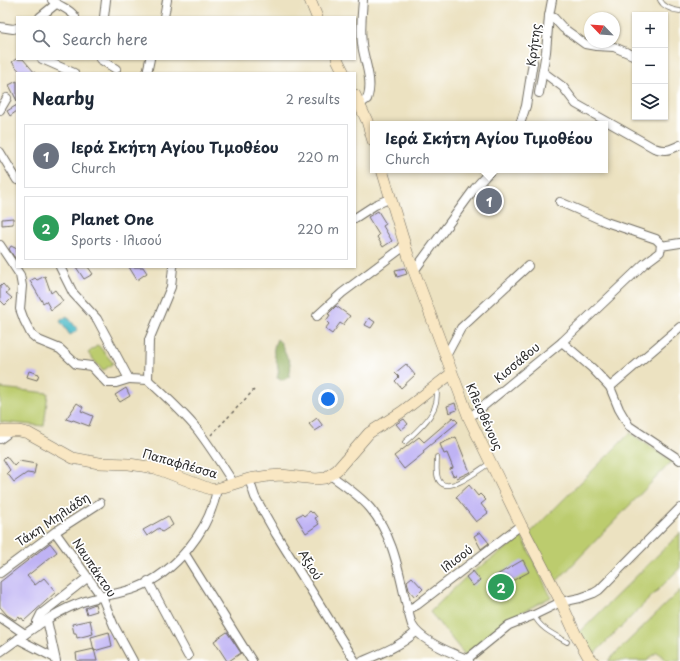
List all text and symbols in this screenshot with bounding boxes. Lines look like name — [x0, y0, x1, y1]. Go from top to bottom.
north arrow — [584, 12, 620, 48]
map controls — [632, 12, 668, 120]
button: + — [632, 12, 668, 48]
search box — [16, 16, 356, 60]
street label: Κρήτης — [521, 22, 545, 67]
icon: search — [30, 27, 52, 49]
text: Search here — [62, 27, 148, 50]
button: − — [632, 48, 668, 84]
button: layers — [632, 84, 668, 120]
text: Nearby — [32, 85, 94, 111]
text: 2 results — [286, 89, 340, 108]
popup — [370, 121, 608, 173]
text: Ιερά Σκήτη Αγίου Τιμοθέου — [385, 126, 593, 149]
text: Ιερά Σκήτη Αγίου Τιμοθέου — [71, 135, 279, 158]
text: 1 — [43, 147, 49, 166]
text: 220 m — [297, 147, 339, 166]
text: Church — [385, 149, 430, 168]
text: Church — [71, 158, 116, 177]
pin: 1 — [476, 186, 502, 216]
text: Planet One — [71, 207, 154, 230]
text: 2 — [41, 219, 51, 238]
text: 220 m — [297, 219, 339, 238]
text: Sports · Ιλισού — [71, 230, 162, 249]
street label: Κισσάβου — [490, 338, 543, 387]
street label: Κλεισθένους — [462, 380, 508, 453]
your location — [318, 389, 338, 409]
street label: Παπαφλέσσα — [141, 444, 220, 482]
street label: Τάκη Μηλιάδη — [12, 488, 93, 550]
street label: Ναυπάκτου — [69, 534, 121, 601]
street label: Ιλισού — [437, 540, 476, 576]
street label: Αξιού — [295, 546, 327, 583]
pin: 2 — [488, 572, 514, 602]

